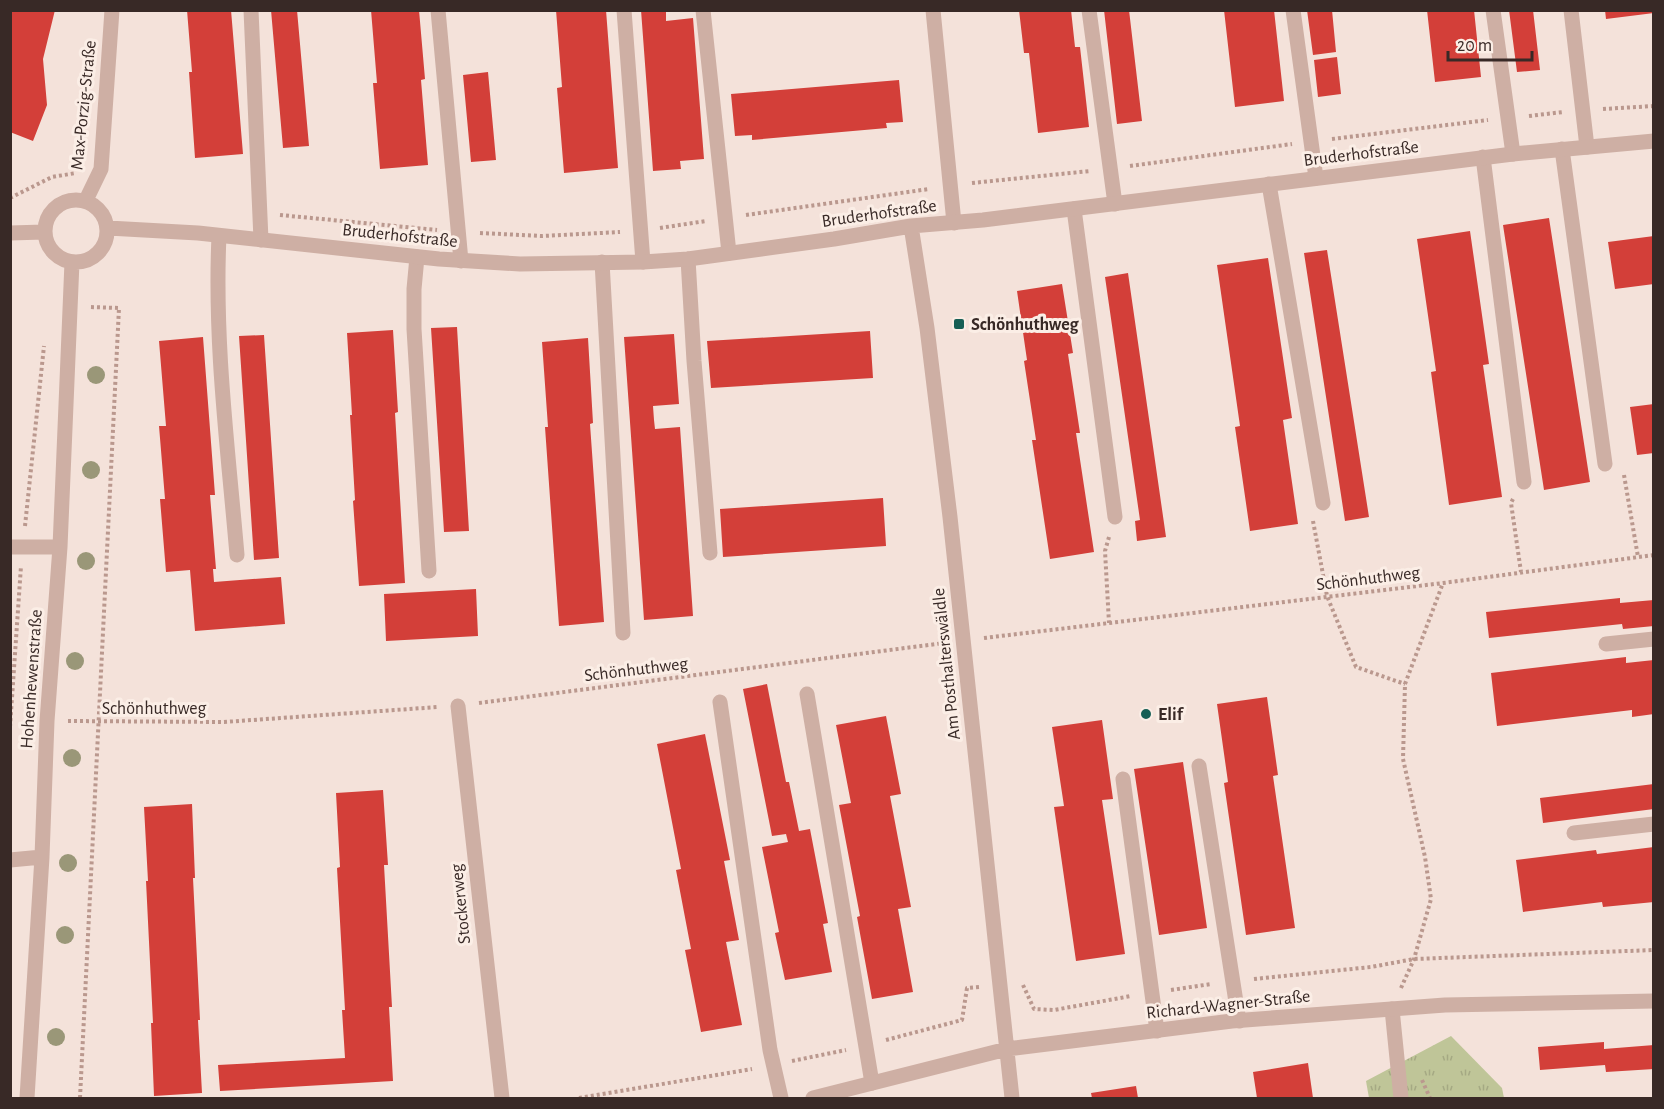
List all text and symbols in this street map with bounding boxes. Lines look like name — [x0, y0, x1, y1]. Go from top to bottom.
scale bar — [1448, 24, 1532, 62]
text: 20 m — [1457, 37, 1492, 55]
street label: Max-Porzig-Straße — [68, 39, 100, 171]
street label: Bruderhofstraße — [1303, 138, 1420, 170]
street label: Bruderhofstraße — [821, 197, 938, 231]
street label: Bruderhofstraße — [341, 221, 458, 251]
place label: Schönhuthweg — [971, 316, 1079, 334]
marker: Schönhuthweg — [952, 317, 966, 331]
street label: Schönhuthweg — [1315, 564, 1421, 594]
street label: Am Posthalterswäldle — [930, 587, 964, 741]
street label: Hohenhewenstraße — [18, 609, 46, 749]
street label: Schönhuthweg — [583, 655, 689, 685]
street label: Schönhuthweg — [102, 700, 206, 718]
place label: Elif — [1158, 706, 1185, 724]
marker: Elif — [1139, 707, 1153, 721]
street label: Stockerweg — [448, 863, 474, 945]
street label: Richard-Wagner-Straße — [1145, 987, 1311, 1023]

